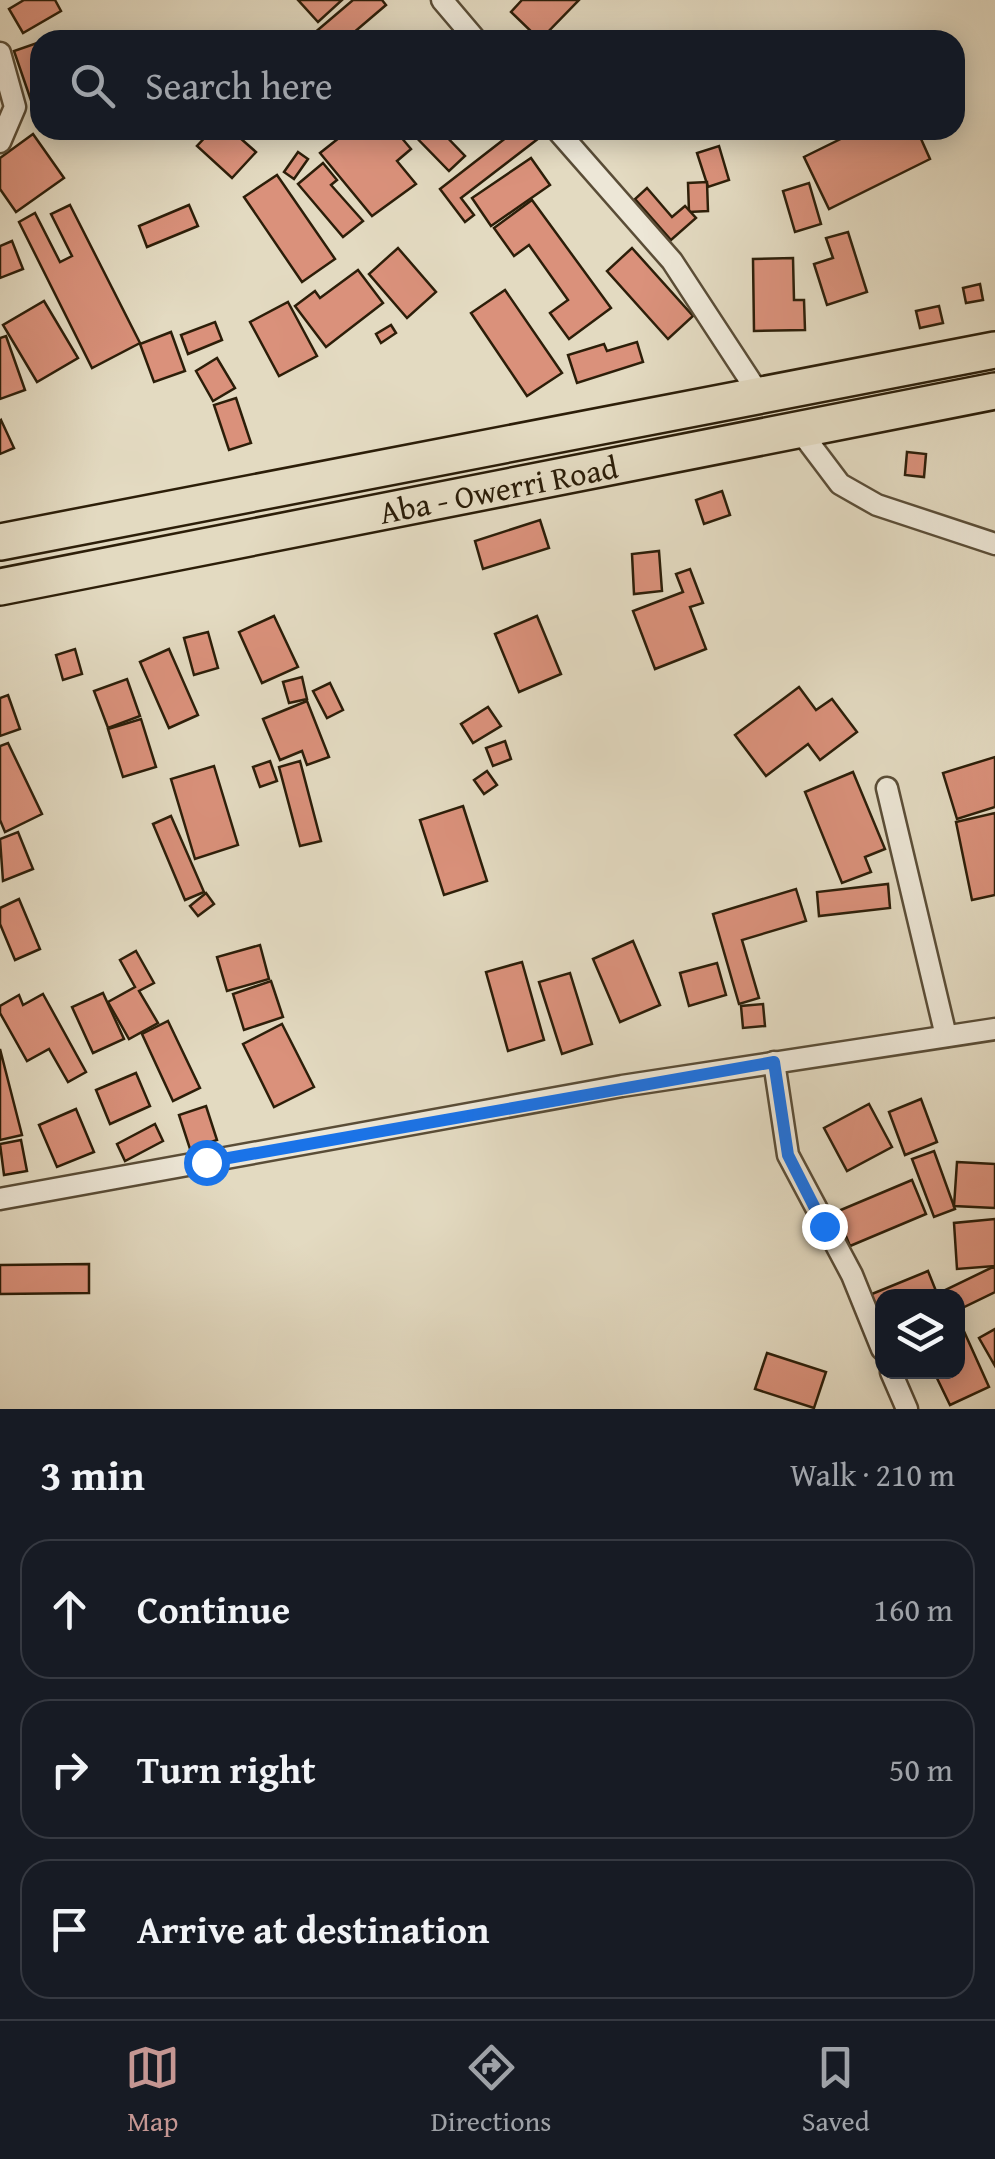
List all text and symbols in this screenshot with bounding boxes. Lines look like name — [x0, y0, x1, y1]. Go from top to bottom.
search box — [30, 30, 965, 140]
text: Search here — [145, 57, 333, 113]
icon: search — [65, 58, 120, 113]
street label: Aba - Owerri Road — [375, 442, 622, 535]
route start — [184, 1140, 230, 1186]
route end — [802, 1204, 848, 1250]
map controls — [875, 1289, 965, 1379]
button: layers — [875, 1289, 965, 1379]
text: 3 min — [40, 1444, 145, 1505]
text: Walk · 210 m — [790, 1451, 955, 1498]
text: Continue — [137, 1581, 290, 1637]
icon: ahead — [42, 1582, 97, 1637]
text: 160 m — [874, 1586, 953, 1633]
text: Turn right — [137, 1741, 316, 1797]
icon: right — [42, 1742, 97, 1797]
text: 50 m — [889, 1746, 953, 1793]
text: Arrive at destination — [137, 1901, 490, 1957]
icon: arrive — [42, 1902, 97, 1957]
tab: Map — [125, 2040, 180, 2141]
tab: Directions — [431, 2040, 551, 2141]
tab: Saved — [802, 2040, 870, 2141]

